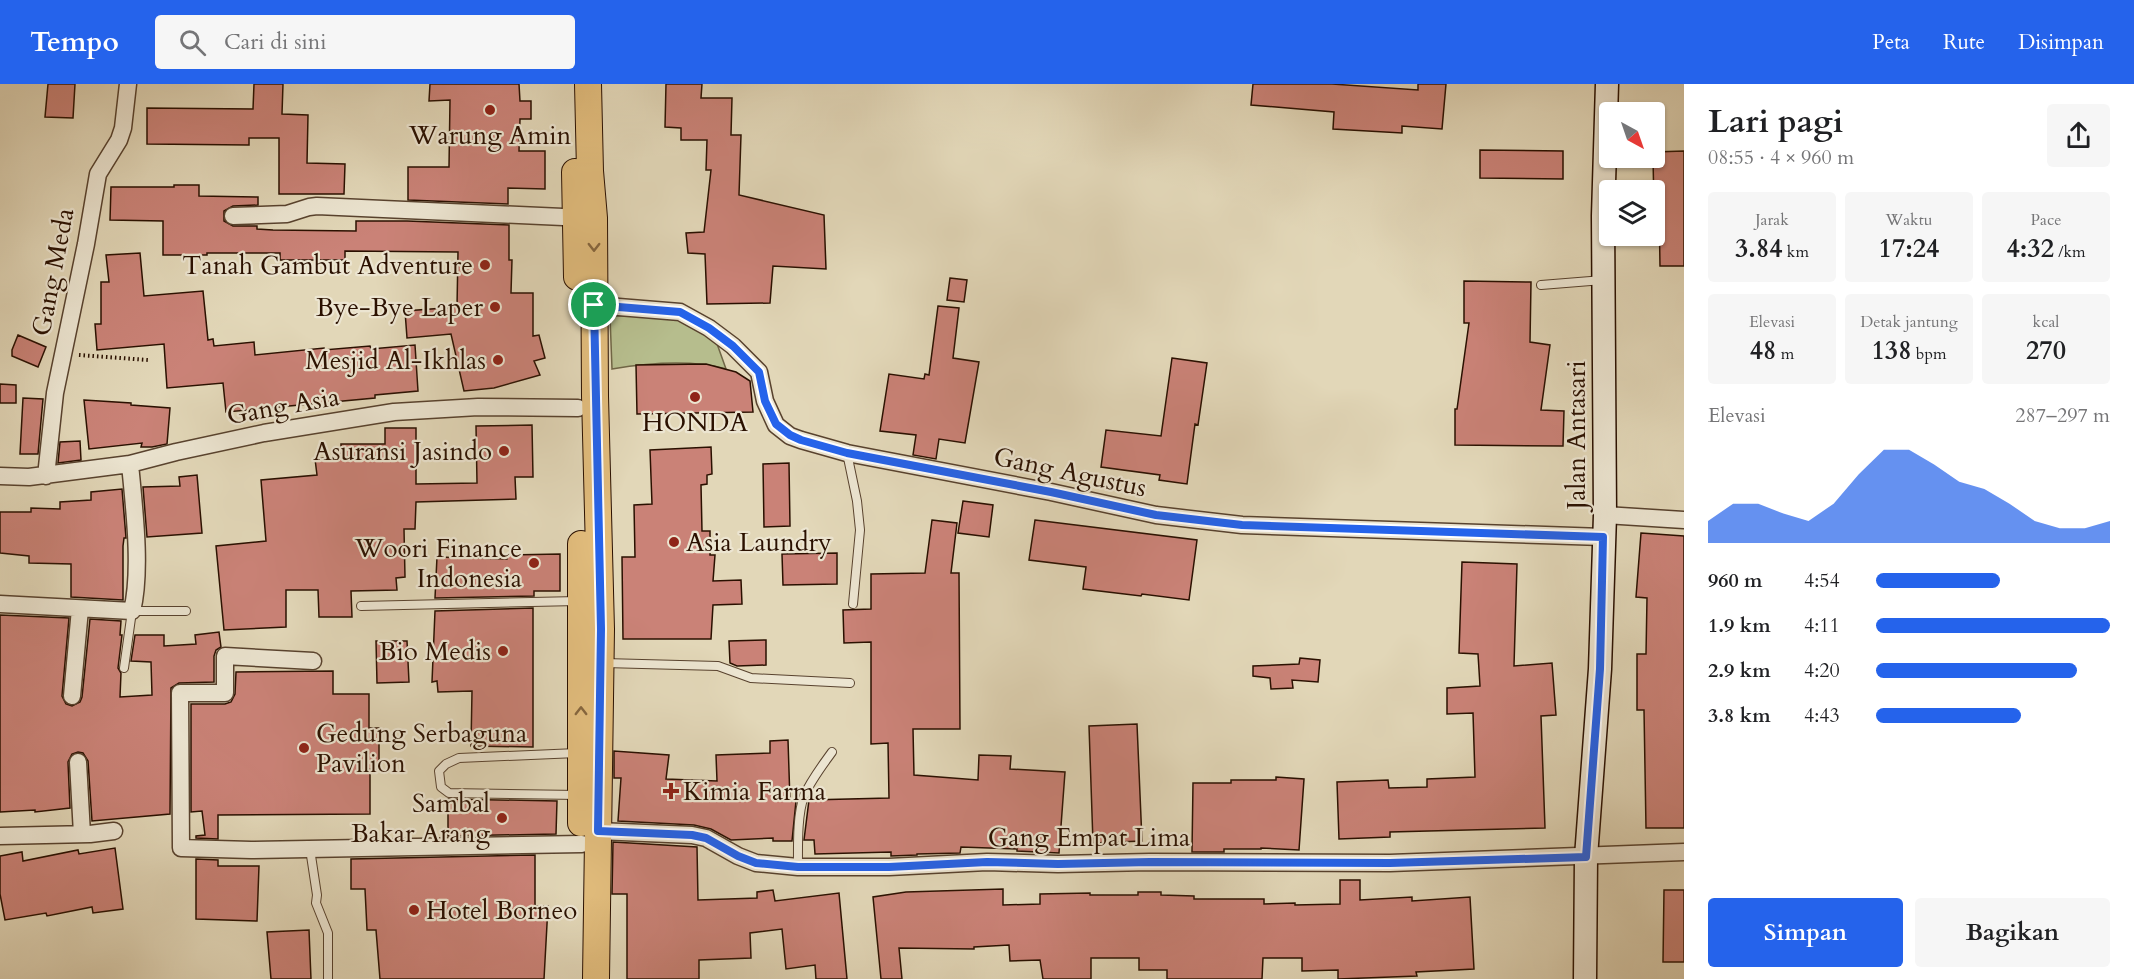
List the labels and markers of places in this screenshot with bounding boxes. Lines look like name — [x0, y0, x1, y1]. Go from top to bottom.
marker: Warung Amin — [483, 103, 497, 117]
place label: Warung Amin — [408, 118, 572, 153]
place label: Tanah Gambut Adventure — [182, 248, 473, 283]
marker: Tanah Gambut Adventure — [478, 258, 492, 272]
pin — [568, 279, 619, 330]
place label: Bye-Bye Laper — [316, 290, 484, 325]
marker: Bye-Bye Laper — [488, 300, 502, 314]
place label: Mesjid Al-Ikhlas — [305, 343, 486, 378]
marker: Mesjid Al-Ikhlas — [491, 353, 505, 367]
marker: HONDA — [688, 390, 702, 404]
place label: HONDA — [642, 405, 749, 440]
place label: Asuransi Jasindo — [313, 434, 492, 469]
marker: Asuransi Jasindo — [497, 444, 511, 458]
place label: Asia Laundry — [686, 525, 832, 560]
place label: Woori Finance Indonesia — [354, 531, 522, 596]
marker: Asia Laundry — [667, 535, 681, 549]
marker: Woori Finance Indonesia — [527, 556, 541, 570]
place label: Bio Medis — [379, 634, 491, 669]
marker: Bio Medis — [496, 644, 510, 658]
place label: Gedung Serbaguna Pavilion — [316, 716, 527, 781]
marker: Gedung Serbaguna Pavilion — [297, 741, 311, 755]
place label: Kimia Farma — [683, 774, 826, 809]
marker: Kimia Farma — [664, 784, 678, 798]
place label: Sambal Bakar Arang — [351, 786, 490, 851]
marker: Sambal Bakar Arang — [495, 811, 509, 825]
place label: Hotel Borneo — [426, 893, 577, 928]
marker: Hotel Borneo — [407, 903, 421, 917]

